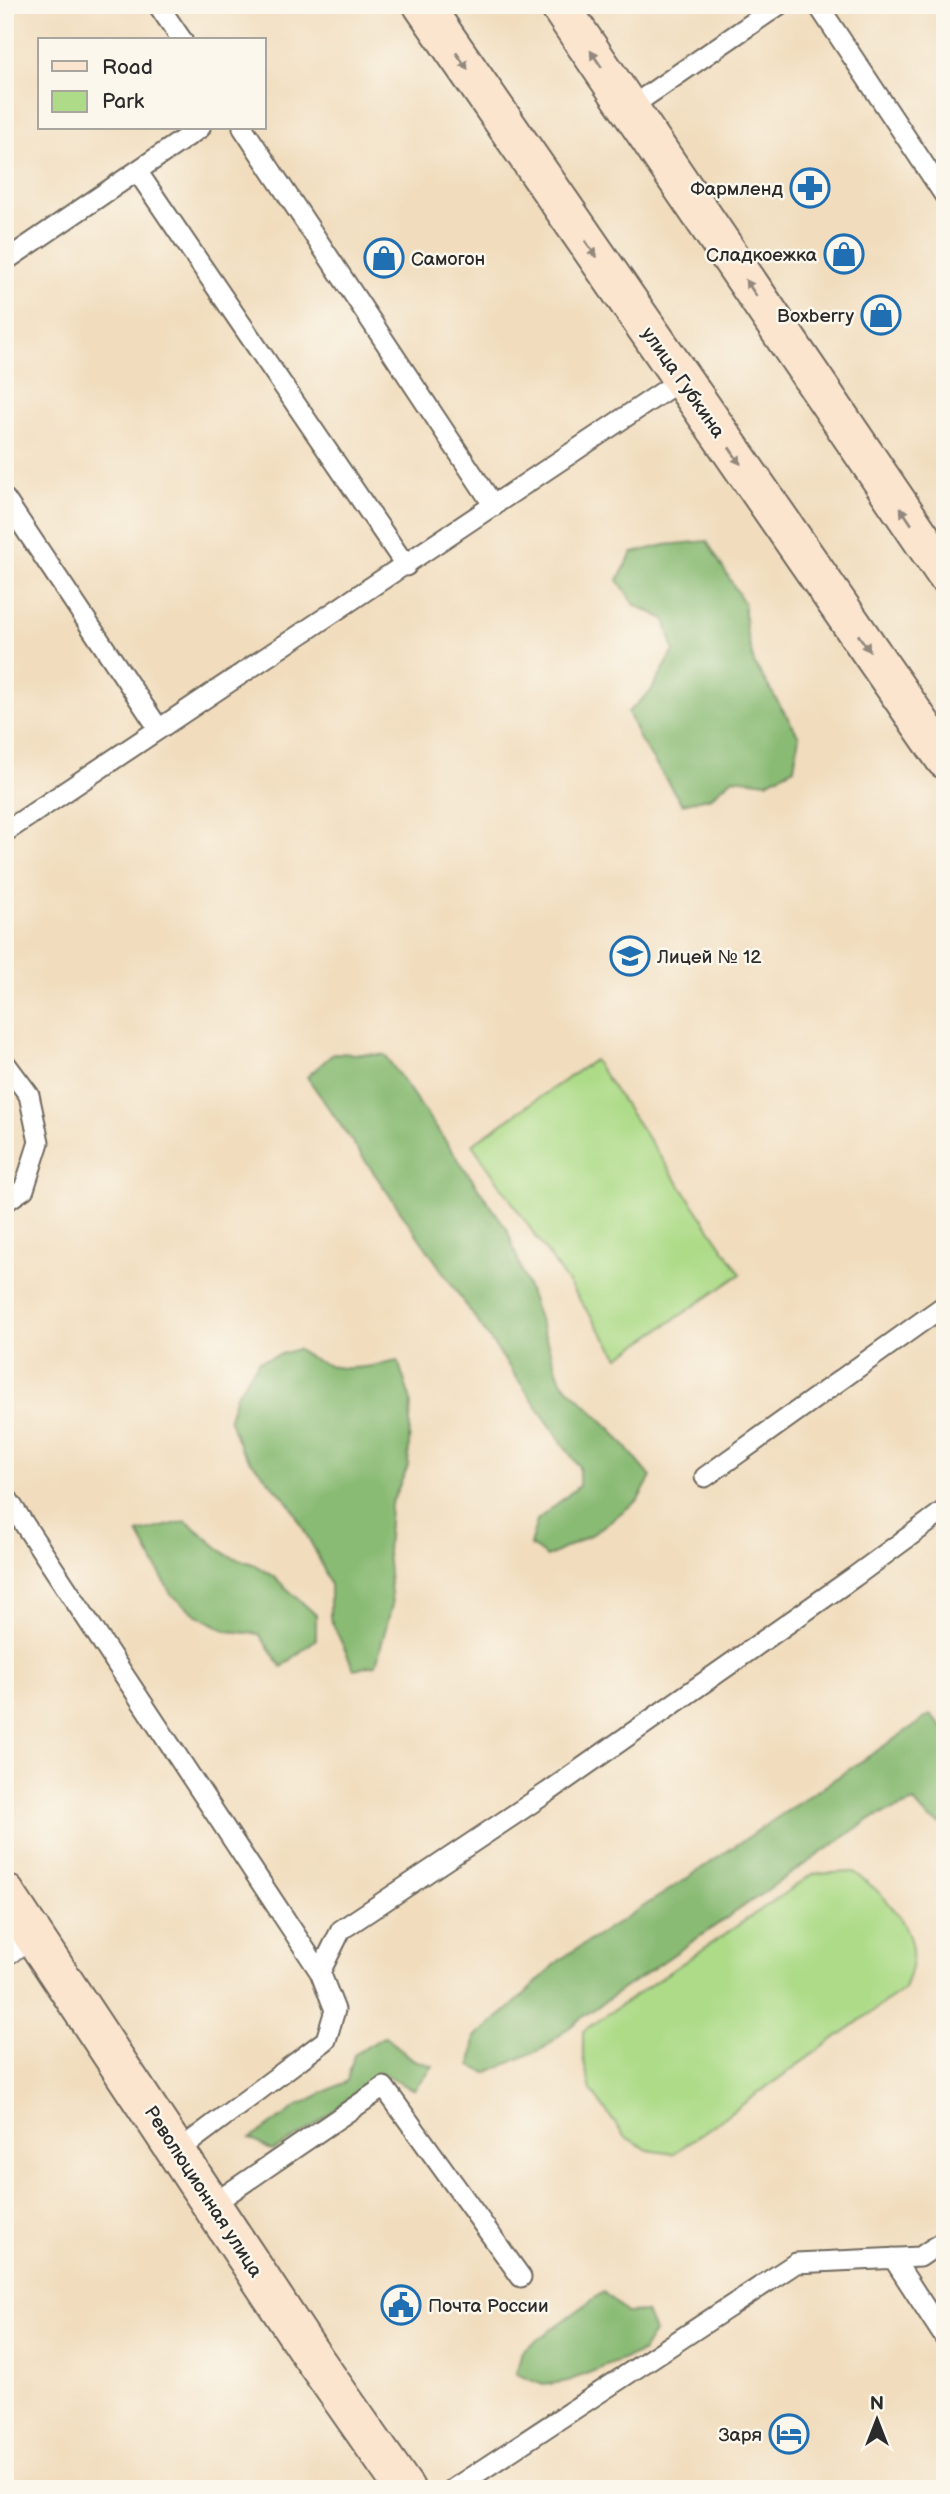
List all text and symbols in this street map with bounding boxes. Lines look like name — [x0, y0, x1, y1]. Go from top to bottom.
legend — [38, 38, 266, 130]
one-way arrow — [589, 50, 603, 68]
one-way arrow — [455, 52, 469, 70]
text: Road — [102, 55, 153, 80]
text: Park — [102, 89, 145, 114]
pharmacy icon: Фармленд — [789, 167, 831, 209]
place label: Фармленд — [690, 178, 783, 201]
shop icon: Сладкоежка — [823, 233, 865, 275]
shop icon: Самогон — [363, 237, 405, 279]
one-way arrow — [584, 239, 597, 258]
place label: Сладкоежка — [706, 244, 817, 267]
place label: Самогон — [411, 248, 485, 271]
one-way arrow — [745, 278, 758, 297]
shop icon: Boxberry — [860, 294, 902, 336]
place label: Boxberry — [777, 305, 854, 328]
street label: улица Губкина — [636, 323, 729, 443]
one-way arrow — [728, 447, 742, 465]
one-way arrow — [900, 506, 913, 526]
one-way arrow — [857, 634, 871, 652]
school or university icon: Лицей № 12 — [609, 935, 651, 977]
place label: Лицей № 12 — [656, 946, 762, 969]
street label: Революционная улица — [139, 2102, 267, 2282]
public building icon: Почта России — [380, 2284, 422, 2326]
place label: Почта России — [428, 2295, 549, 2318]
north arrow — [842, 2386, 912, 2456]
text: N — [870, 2393, 884, 2416]
hotel icon: Заря — [768, 2413, 810, 2455]
place label: Заря — [718, 2424, 762, 2447]

